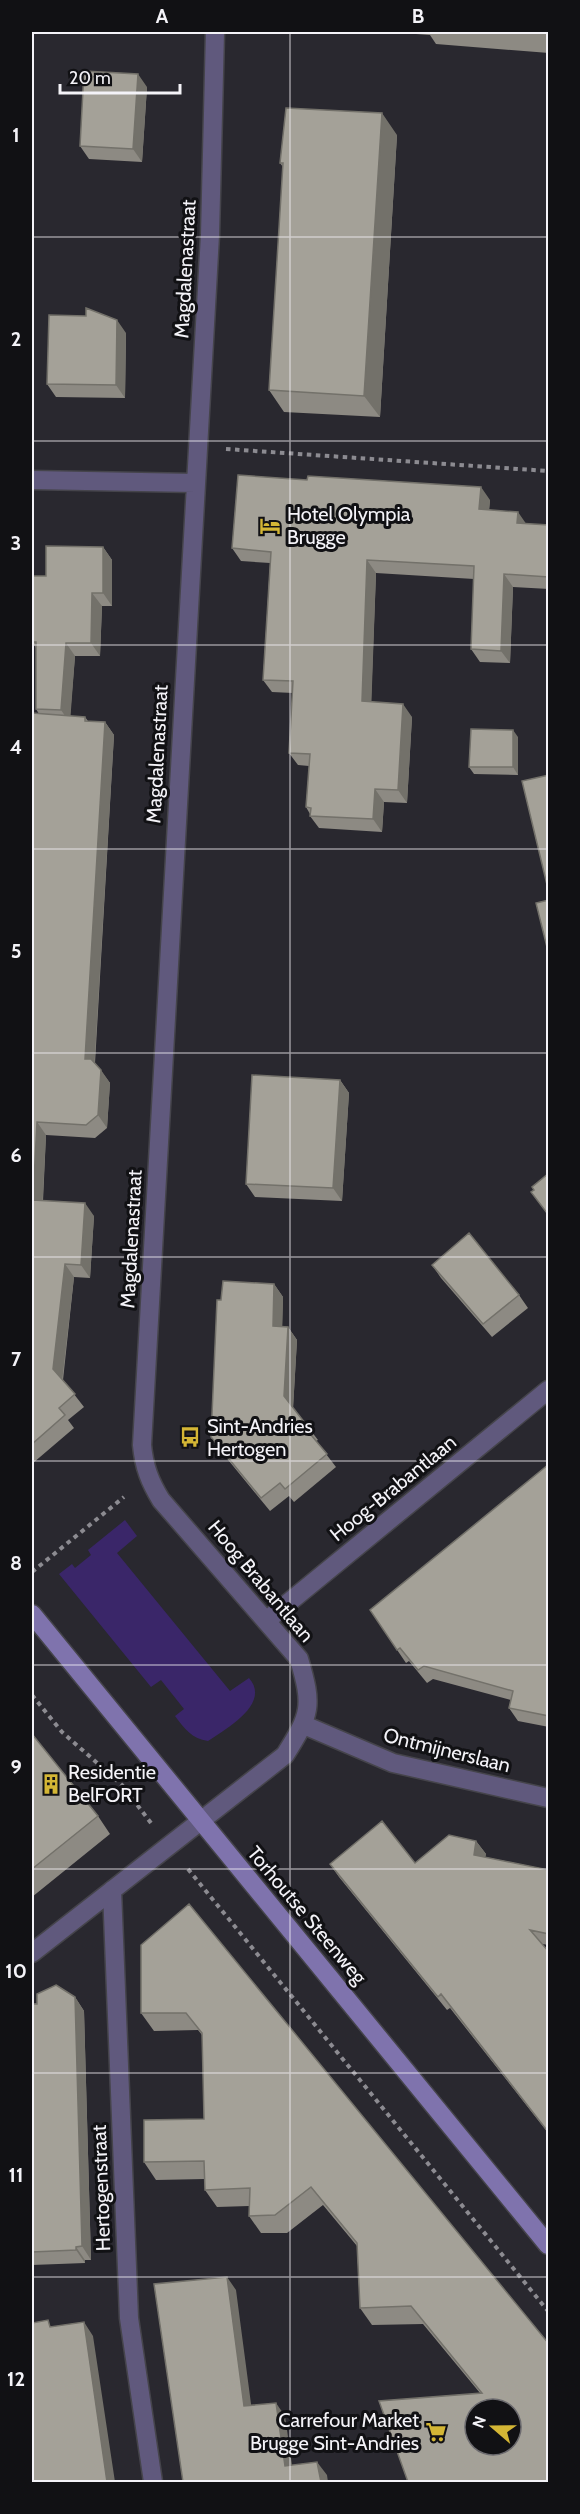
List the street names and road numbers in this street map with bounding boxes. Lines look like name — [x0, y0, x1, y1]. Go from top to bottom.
street label: Magdalenastraat — [169, 199, 201, 339]
street label: Magdalenastraat — [141, 684, 173, 824]
street label: Magdalenastraat — [115, 1169, 147, 1309]
street label: Hoog-Brabantlaan — [325, 1430, 461, 1546]
street label: Hoog Brabantlaan — [203, 1515, 319, 1647]
street label: Ontmijnerslaan — [381, 1723, 513, 1777]
street label: Torhoutse Steenweg — [242, 1841, 372, 1990]
street label: Hertogenstraat — [87, 2124, 115, 2252]

